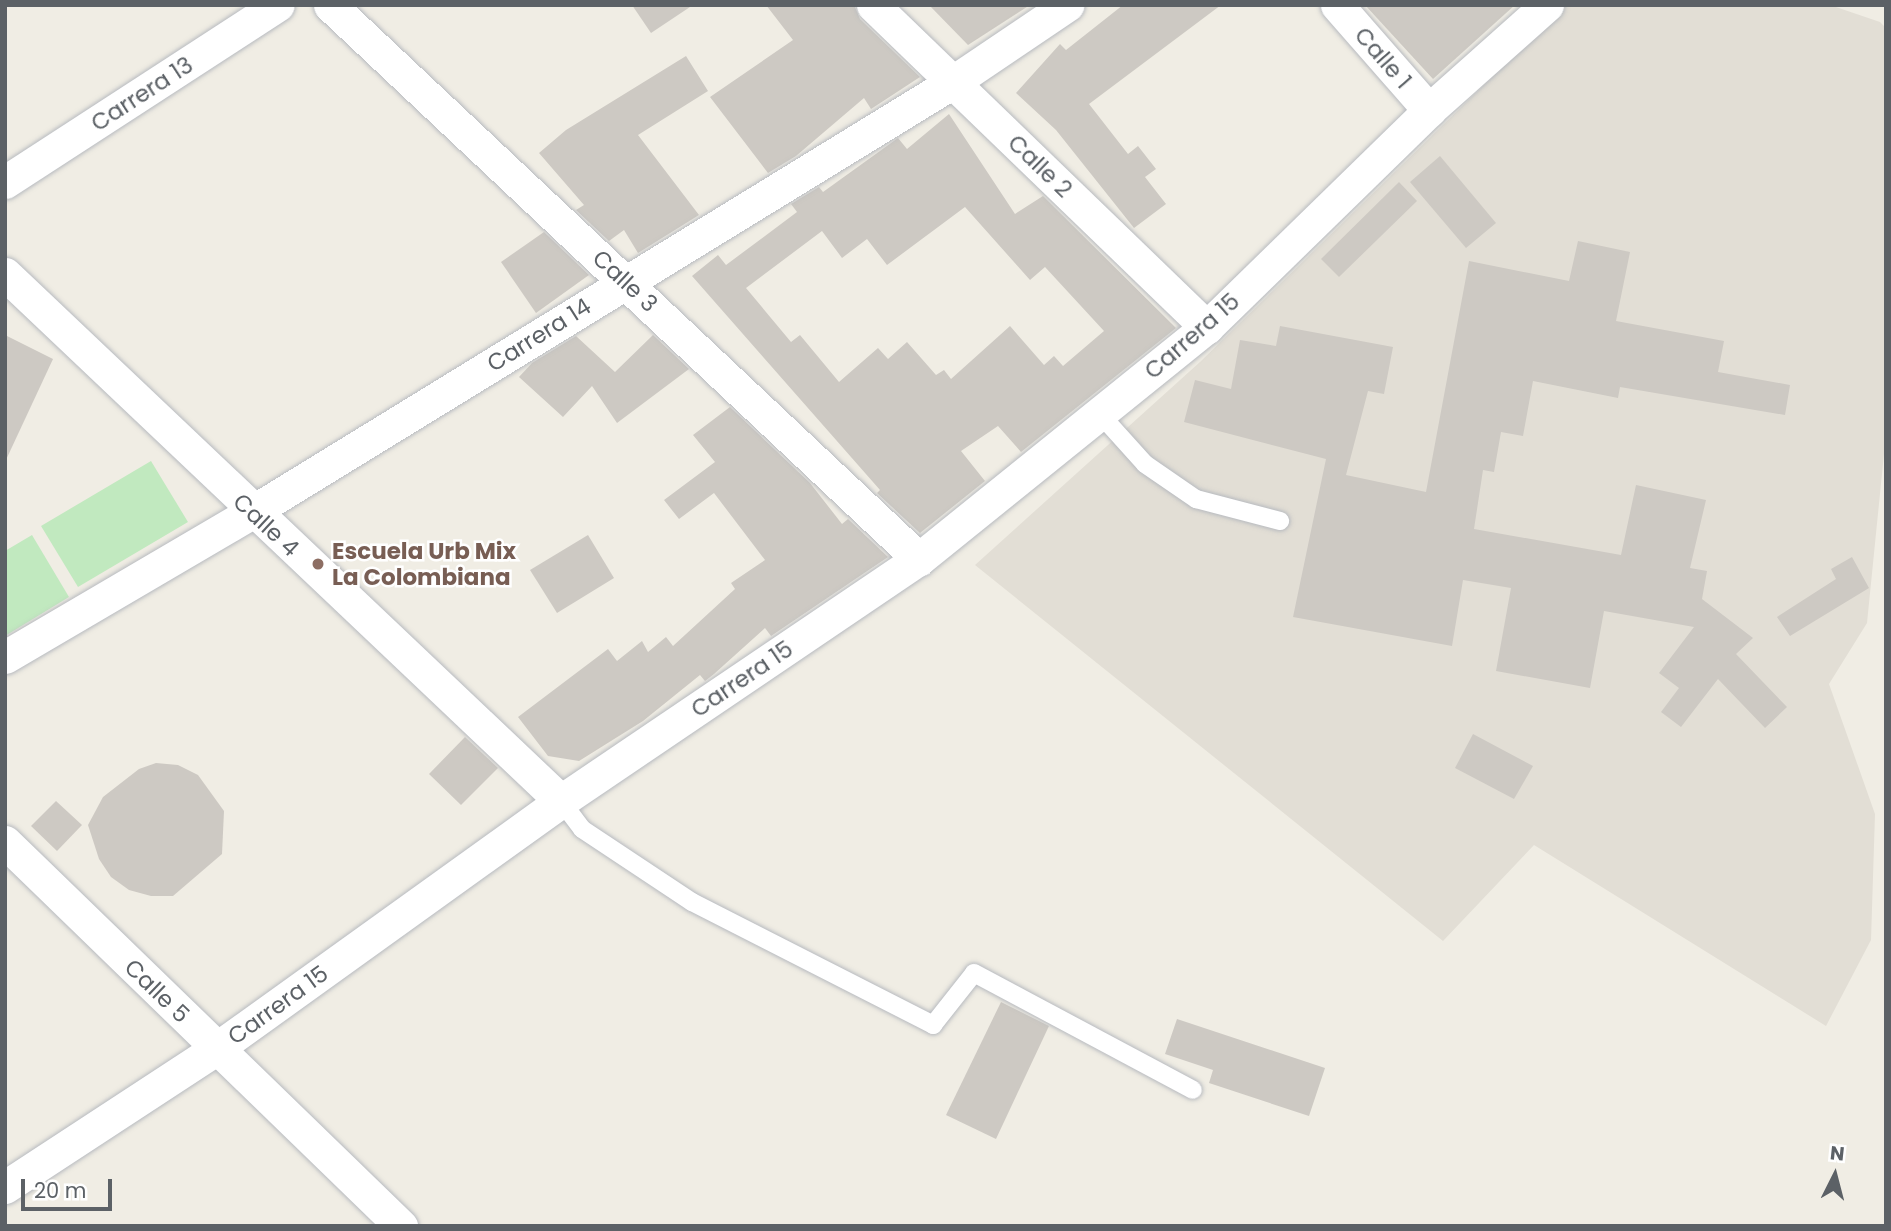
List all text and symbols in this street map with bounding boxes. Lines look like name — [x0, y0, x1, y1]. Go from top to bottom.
street label: Calle 1 — [1349, 22, 1417, 94]
street label: Carrera 13 — [86, 51, 198, 137]
street label: Calle 2 — [1002, 129, 1078, 203]
street label: Calle 3 — [587, 244, 663, 318]
street label: Carrera 15 — [1139, 287, 1245, 385]
street label: Carrera 14 — [482, 292, 596, 378]
street label: Calle 4 — [228, 488, 304, 562]
place label: Escuela Urb Mix La Colombiana — [332, 537, 516, 591]
marker: Escuela Urb Mix La Colombiana — [310, 556, 326, 572]
street label: Carrera 15 — [686, 635, 798, 723]
street label: Calle 5 — [119, 953, 195, 1029]
street label: Carrera 15 — [223, 960, 333, 1050]
text: N — [1829, 1139, 1846, 1168]
north arrow — [1800, 1140, 1870, 1210]
scale bar — [24, 1164, 116, 1208]
text: 20 m — [34, 1176, 87, 1205]

